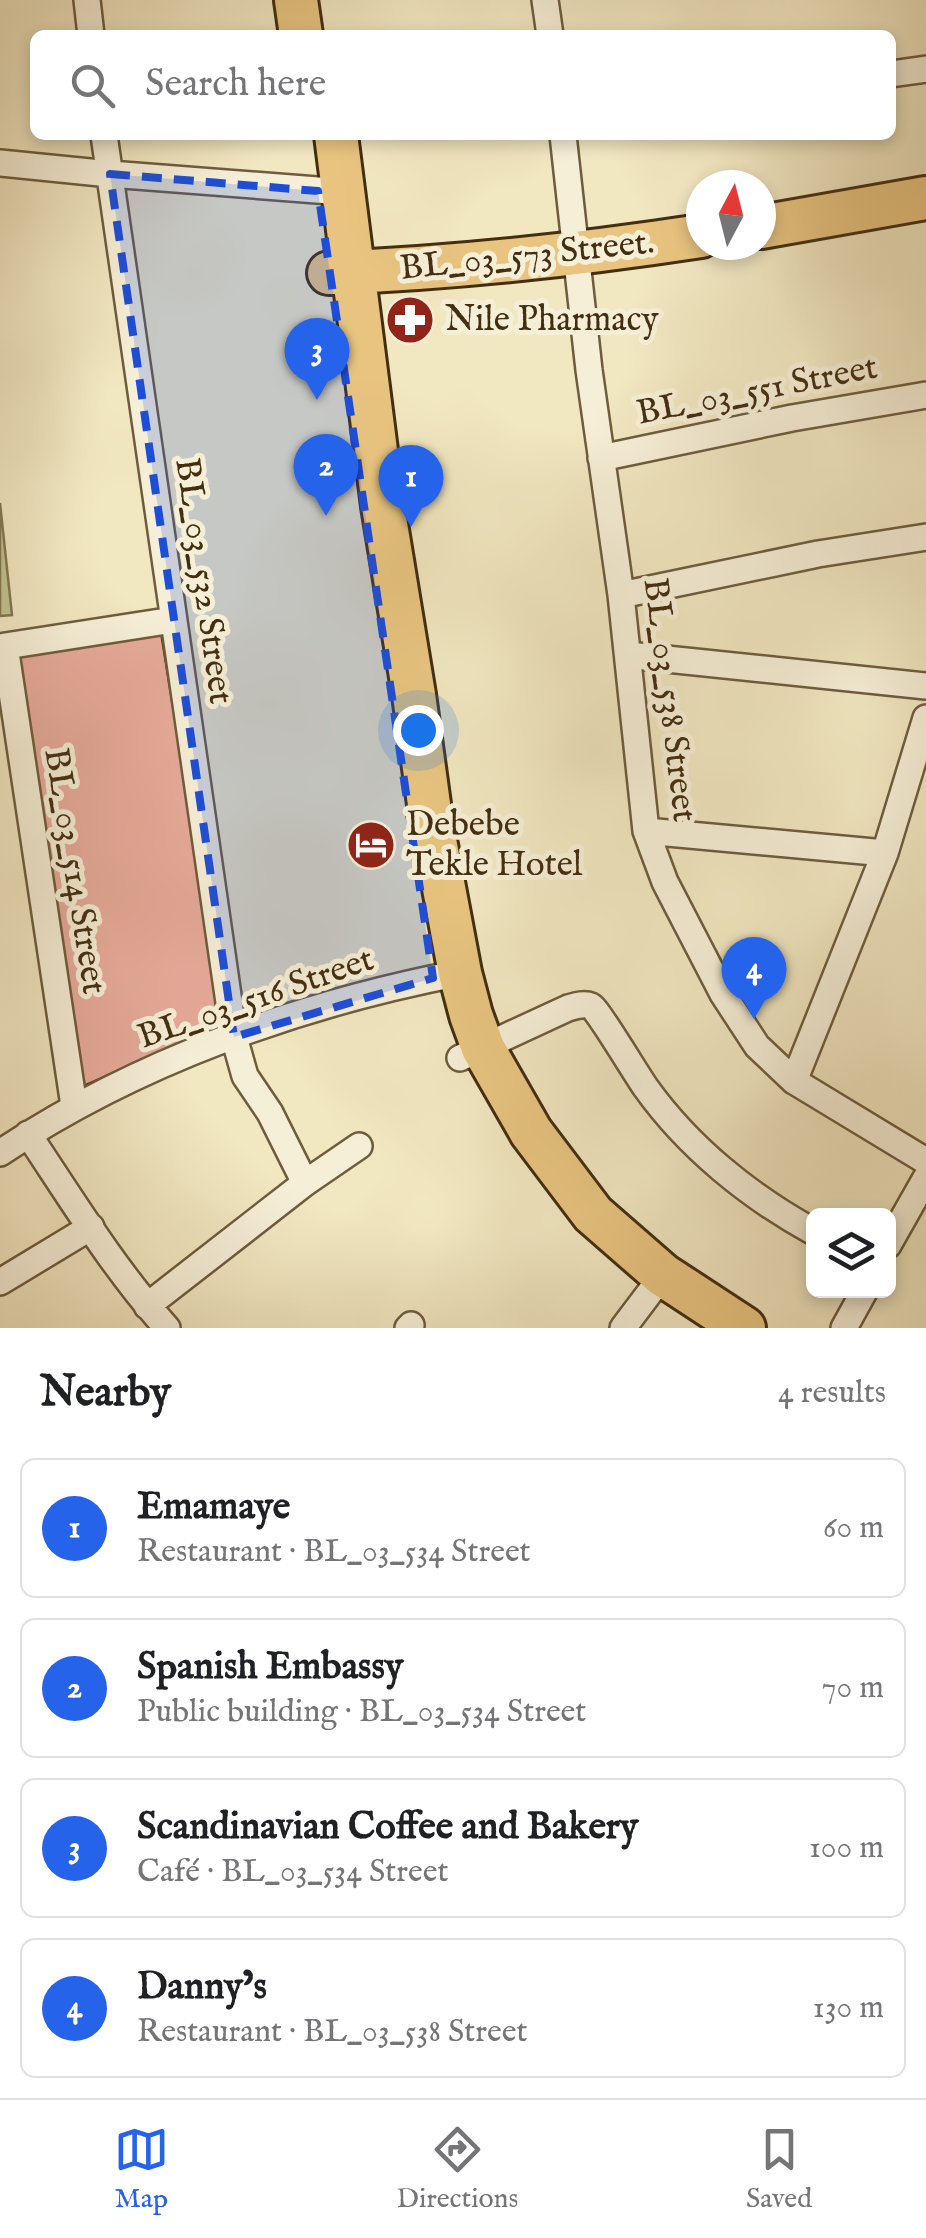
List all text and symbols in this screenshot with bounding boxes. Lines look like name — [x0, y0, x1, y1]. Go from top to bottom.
search box — [30, 30, 896, 140]
icon: search — [65, 58, 120, 113]
text: Search here — [145, 61, 326, 109]
north arrow — [686, 170, 776, 260]
street label: BL_03_573 Street. — [398, 220, 656, 292]
pharmacy icon: Nile Pharmacy — [384, 294, 436, 346]
place label: Nile Pharmacy — [445, 298, 659, 343]
pin: 3 — [284, 318, 350, 400]
street label: BL_03_551 Street — [633, 346, 881, 436]
pin: 2 — [294, 434, 358, 516]
pin: 1 — [378, 444, 444, 527]
street label: BL_03_532 Street — [163, 455, 243, 707]
street label: BL_03_538 Street — [632, 575, 706, 825]
your location — [393, 705, 444, 756]
street label: BL_03_514 Street — [32, 745, 116, 997]
place label: Debebe Tekle Hotel — [406, 803, 583, 888]
hotel icon: Debebe Tekle Hotel — [345, 819, 397, 871]
pin: 4 — [722, 936, 786, 1019]
street label: BL_03_516 Street — [132, 938, 380, 1060]
map controls — [806, 1208, 896, 1298]
button: layers — [806, 1208, 896, 1298]
text: Nearby — [40, 1367, 171, 1420]
text: 4 results — [778, 1373, 886, 1414]
text: Emamaye — [137, 1484, 290, 1532]
text: 1 — [69, 1508, 80, 1549]
text: 60 m — [823, 1508, 884, 1549]
text: Restaurant · BL_03_534 Street — [137, 1532, 531, 1573]
text: Spanish Embassy — [137, 1644, 404, 1692]
text: 2 — [67, 1668, 82, 1709]
text: 70 m — [822, 1668, 884, 1709]
text: Public building · BL_03_534 Street — [137, 1692, 586, 1733]
text: Scandinavian Coffee and Bakery — [137, 1804, 639, 1852]
text: 3 — [69, 1828, 80, 1869]
text: 100 m — [809, 1828, 884, 1869]
text: Café · BL_03_534 Street — [137, 1852, 448, 1893]
text: Danny’s — [137, 1964, 267, 2012]
text: 4 — [67, 1988, 82, 2029]
text: 130 m — [813, 1988, 884, 2029]
text: Restaurant · BL_03_538 Street — [137, 2012, 527, 2053]
tab: Map — [114, 2122, 169, 2217]
tab: Directions — [396, 2122, 518, 2217]
tab: Saved — [746, 2122, 812, 2217]

